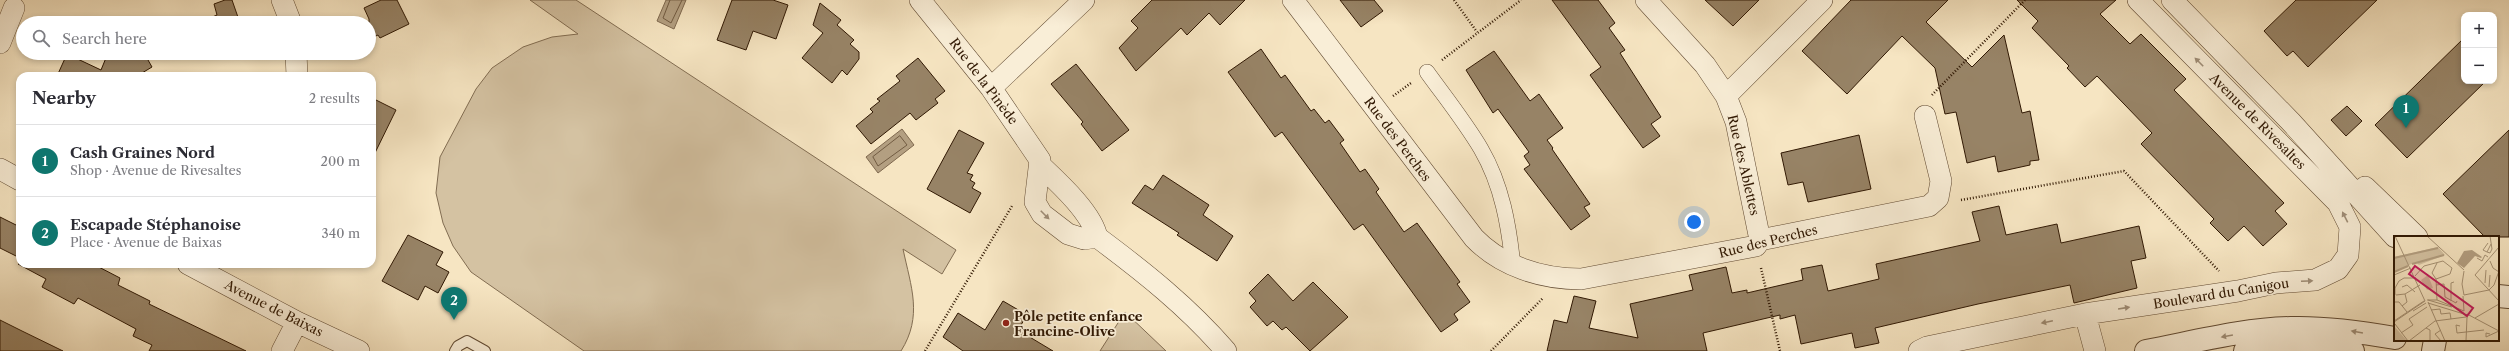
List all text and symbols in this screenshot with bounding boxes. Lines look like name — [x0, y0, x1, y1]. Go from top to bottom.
map controls — [2461, 12, 2497, 84]
button: + — [2461, 12, 2497, 48]
search box — [16, 16, 376, 60]
icon: search — [30, 27, 52, 49]
text: Search here — [62, 29, 147, 48]
street label: Rue de la Pinède — [946, 35, 1022, 127]
button: − — [2461, 48, 2497, 84]
one-way arrow — [2194, 57, 2204, 67]
street label: Avenue de Rivesaltes — [2206, 69, 2310, 173]
text: Nearby — [32, 88, 96, 108]
text: 2 results — [309, 90, 360, 106]
street label: Rue des Perches — [1361, 94, 1435, 185]
pin: 1 — [2393, 95, 2419, 128]
street label: Rue des Ablettes — [1725, 113, 1763, 217]
text: Cash Graines Nord — [70, 143, 215, 162]
text: 1 — [42, 153, 48, 169]
text: 200 m — [320, 153, 360, 169]
text: Shop · Avenue de Rivesaltes — [70, 162, 242, 178]
one-way arrow — [1040, 210, 1050, 219]
your location — [1684, 212, 1704, 232]
one-way arrow — [2342, 212, 2349, 223]
text: Escapade Stéphanoise — [70, 215, 241, 234]
street label: Rue des Perches — [1717, 221, 1819, 261]
text: 2 — [41, 225, 49, 241]
text: 340 m — [322, 225, 360, 241]
text: Place · Avenue de Baixas — [70, 234, 222, 250]
inset map — [2394, 236, 2499, 341]
street label: Boulevard du Canigou — [2152, 274, 2290, 312]
street label: Avenue de Baixas — [221, 276, 326, 340]
one-way arrow — [2301, 277, 2313, 284]
pin: 2 — [441, 287, 467, 320]
one-way arrow — [2118, 305, 2130, 311]
place label: Pôle petite enfance Francine-Olive — [1014, 308, 1143, 339]
marker: Pôle petite enfance Francine-Olive — [1001, 318, 1011, 328]
one-way arrow — [2041, 319, 2053, 325]
one-way arrow — [2350, 328, 2363, 334]
one-way arrow — [2221, 333, 2233, 339]

